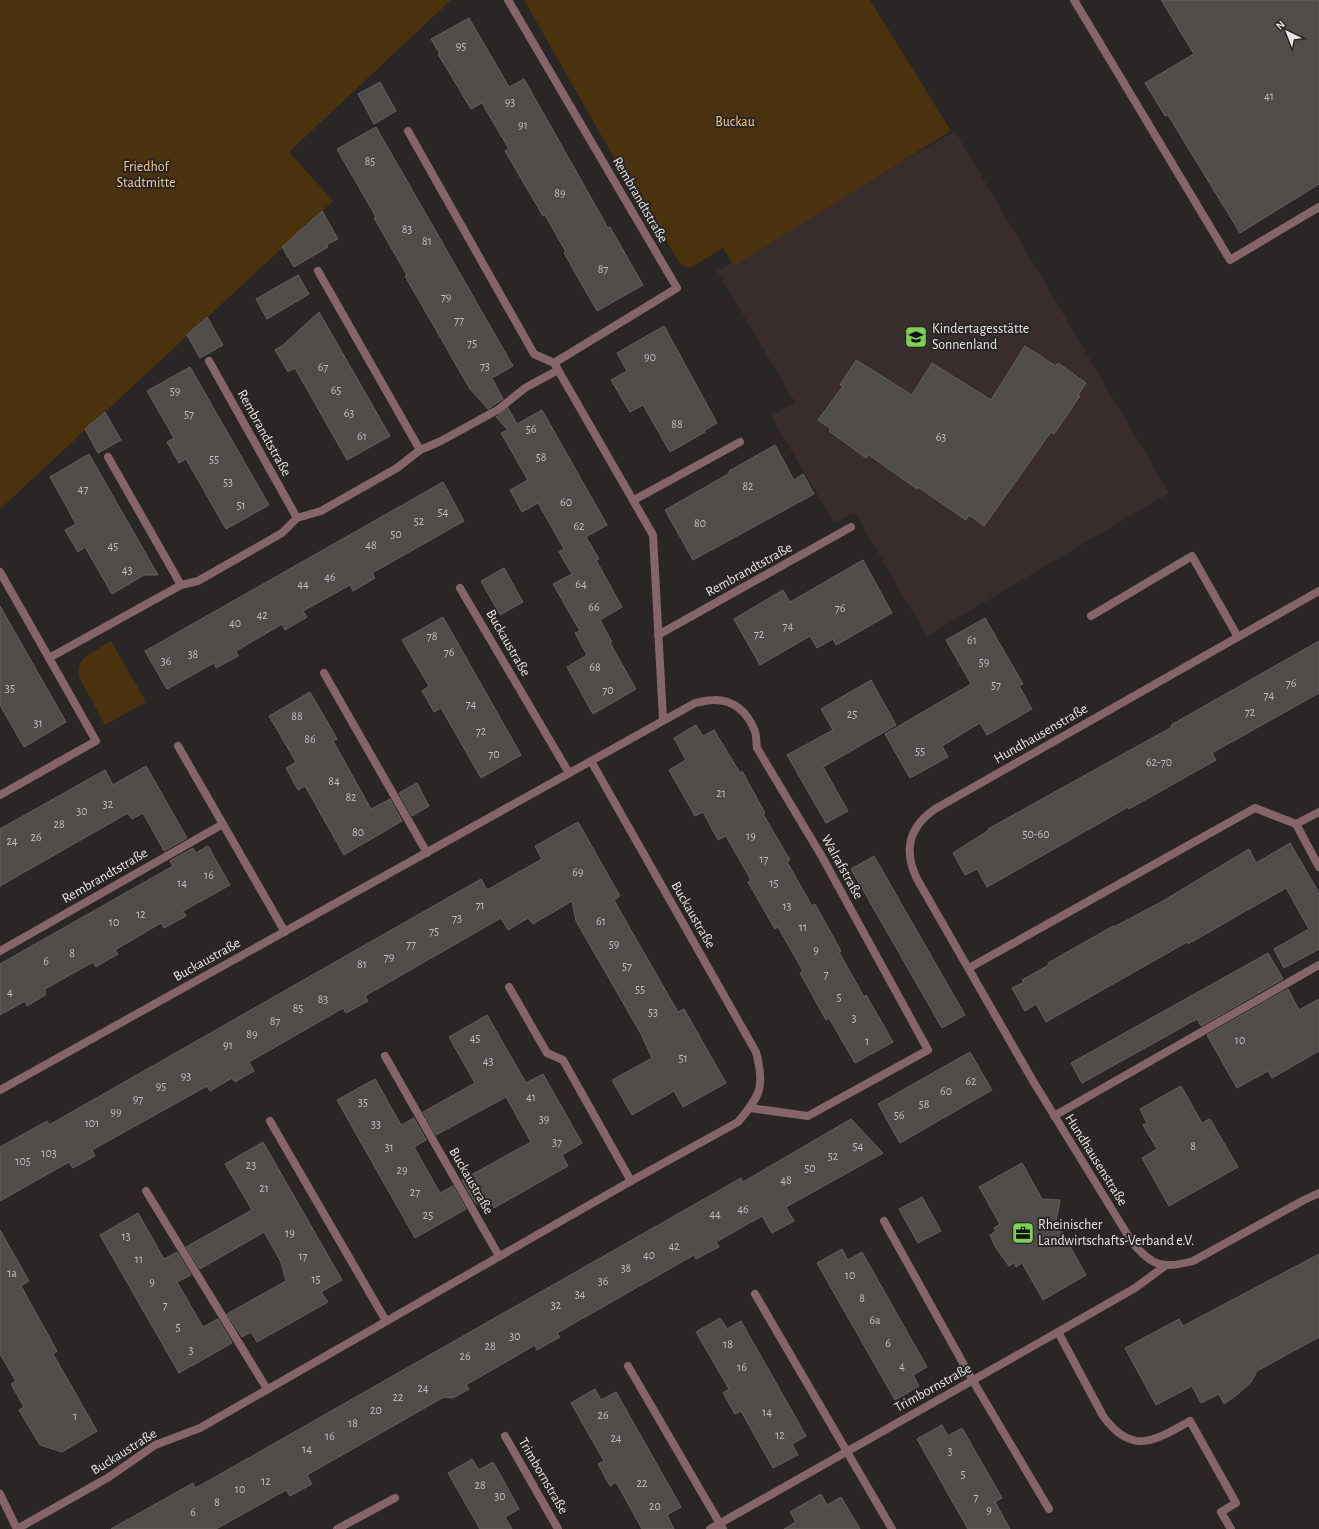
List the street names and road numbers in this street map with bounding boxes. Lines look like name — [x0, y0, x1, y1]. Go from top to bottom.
street label: Rembrandtstraße — [610, 155, 670, 245]
street label: Rembrandtstraße — [235, 387, 293, 479]
street label: Rembrandtstraße — [703, 541, 795, 599]
street label: Buckaustraße — [483, 607, 533, 679]
street label: Hundhausenstraße — [992, 702, 1090, 766]
street label: Walrafstraße — [819, 832, 865, 902]
street label: Rembrandtstraße — [60, 846, 150, 906]
street label: Buckaustraße — [668, 879, 718, 951]
street label: Buckaustraße — [171, 936, 243, 984]
street label: Hundhausenstraße — [1062, 1112, 1130, 1208]
street label: Buckaustraße — [446, 1145, 496, 1217]
street label: Trimbornstraße — [892, 1361, 974, 1415]
street label: Buckaustraße — [89, 1426, 159, 1478]
street label: Trimbornstraße — [516, 1435, 570, 1517]

